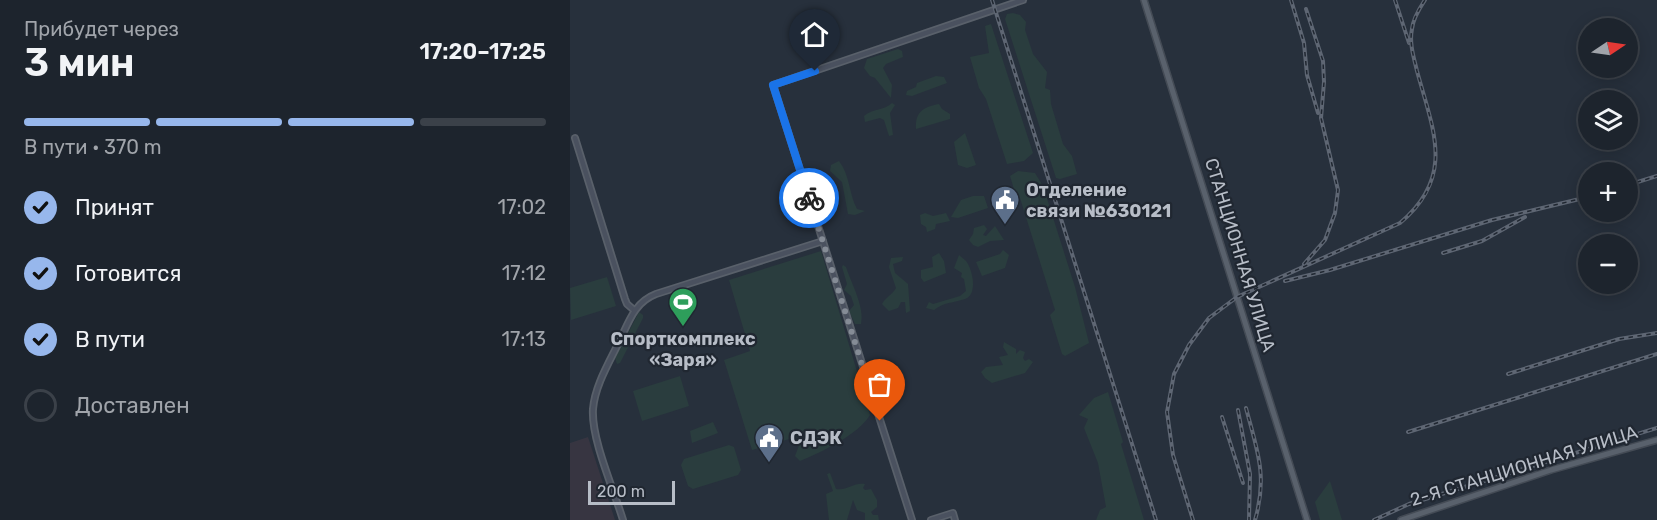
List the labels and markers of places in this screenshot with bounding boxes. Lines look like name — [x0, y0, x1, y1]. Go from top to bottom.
pin — [789, 9, 840, 71]
place label: Отделение связи №630121 — [1026, 179, 1171, 222]
public building icon: Отделение связи №630121 — [989, 184, 1021, 226]
sports icon: Спорткомплекс «Заря» — [667, 286, 699, 328]
place label: Спорткомплекс «Заря» — [610, 328, 756, 371]
pin — [854, 359, 905, 421]
public building icon: СДЭК — [753, 422, 785, 464]
place label: СДЭК — [790, 427, 842, 449]

